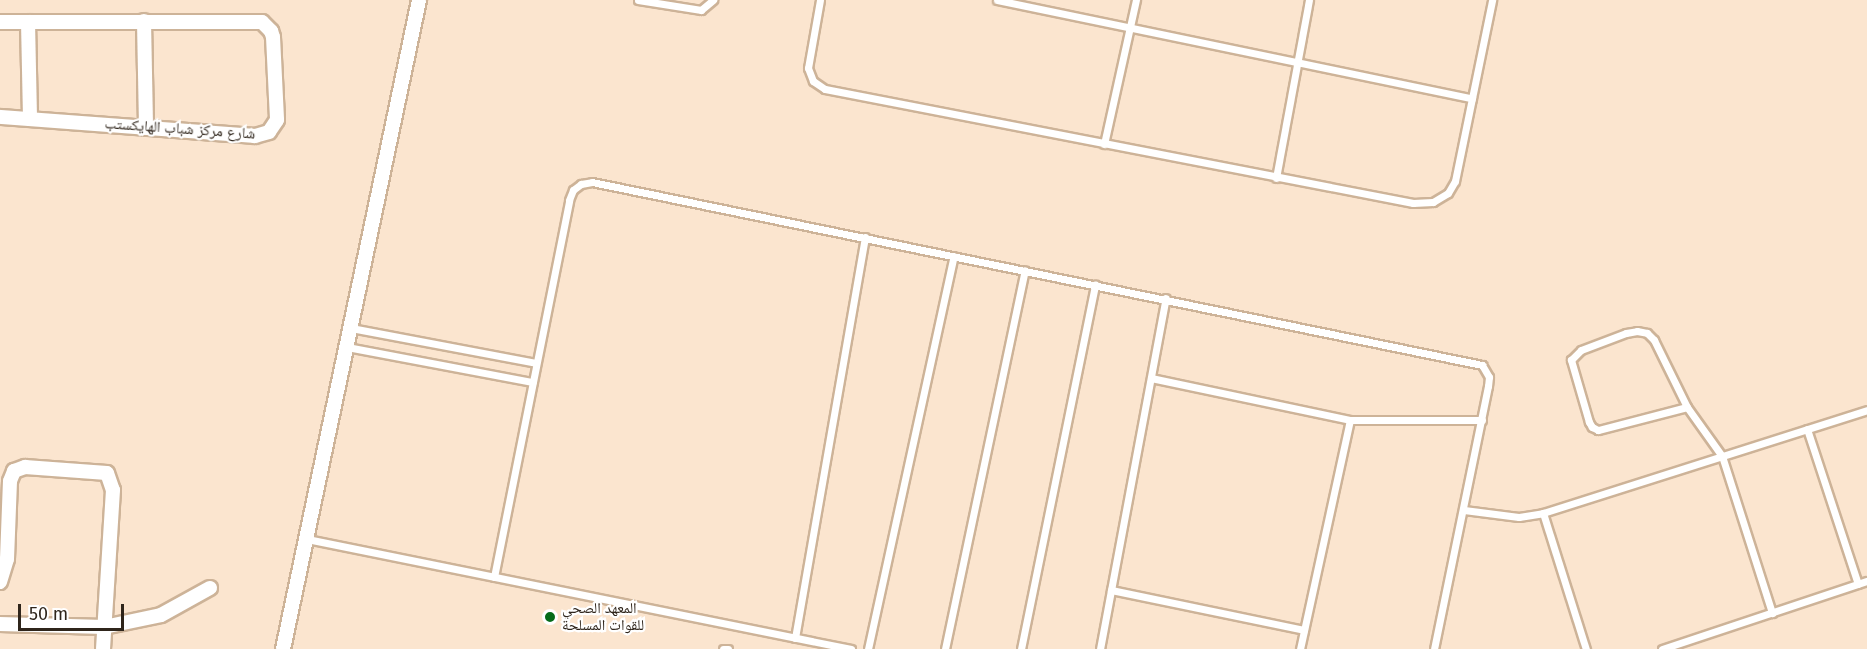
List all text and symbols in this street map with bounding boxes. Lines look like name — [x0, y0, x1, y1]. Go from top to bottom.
street label: شارع مركز شباب الهايكستب — [104, 115, 256, 143]
scale bar — [21, 592, 128, 630]
place label: المعهد الصحي للقوات المسلحة — [562, 599, 644, 634]
text: 50 m — [29, 603, 68, 625]
marker: المعهد الصحي للقوات المسلحة — [543, 610, 557, 624]

